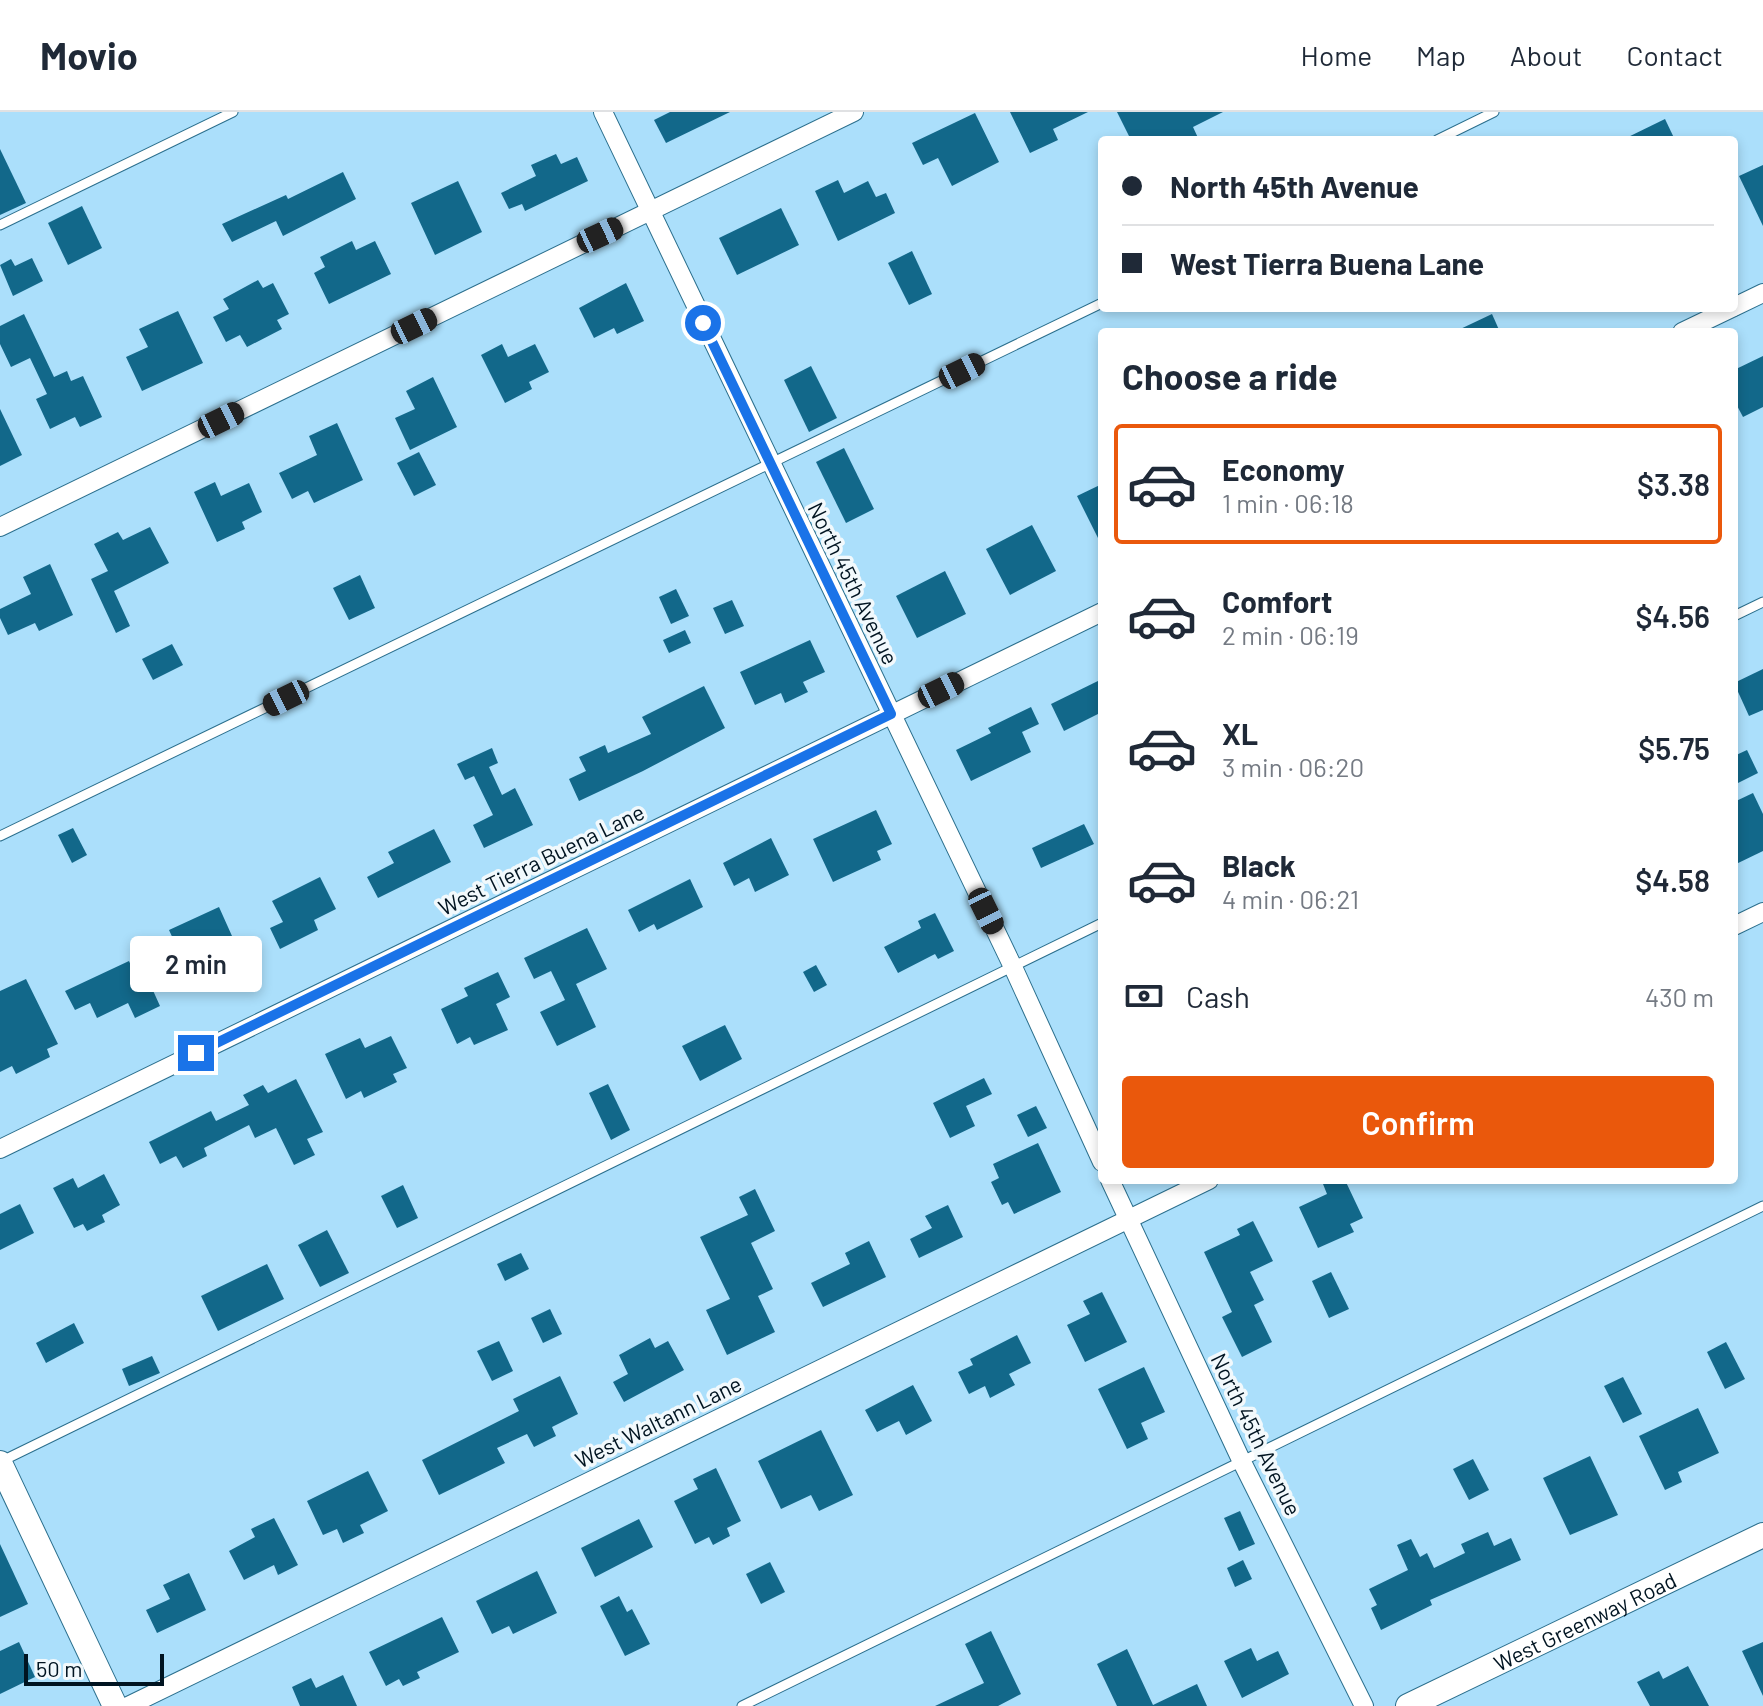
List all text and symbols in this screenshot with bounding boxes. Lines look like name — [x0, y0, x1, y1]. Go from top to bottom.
text: Movio — [40, 32, 138, 78]
text: Home — [1301, 38, 1372, 72]
text: Map — [1416, 38, 1466, 72]
text: About — [1510, 38, 1582, 72]
text: Contact — [1626, 38, 1723, 72]
text: North 45th Avenue — [1170, 168, 1419, 204]
car — [573, 214, 627, 256]
text: West Tierra Buena Lane — [1170, 245, 1484, 281]
car — [387, 305, 441, 347]
route start — [685, 305, 721, 341]
car — [935, 350, 989, 392]
text: Choose a ride — [1122, 354, 1338, 397]
car — [194, 399, 248, 441]
icon: car — [1126, 448, 1198, 520]
text: Economy — [1222, 451, 1345, 487]
text: $3.38 — [1637, 466, 1710, 502]
text: 1 min · 06:18 — [1222, 487, 1354, 518]
street label: North 45th Avenue — [804, 498, 904, 668]
icon: car — [1126, 580, 1198, 652]
text: Comfort — [1222, 583, 1332, 619]
text: $4.56 — [1635, 598, 1710, 634]
text: 2 min · 06:19 — [1222, 619, 1359, 650]
car — [914, 669, 968, 711]
car — [259, 677, 313, 719]
icon: car — [1126, 712, 1198, 784]
text: XL — [1222, 715, 1258, 751]
text: $5.75 — [1638, 730, 1710, 766]
text: 3 min · 06:20 — [1222, 751, 1364, 782]
street label: West Tierra Buena Lane — [434, 798, 648, 920]
icon: car — [1126, 844, 1198, 916]
text: Black — [1222, 847, 1296, 883]
text: $4.58 — [1635, 862, 1710, 898]
text: 4 min · 06:21 — [1222, 883, 1359, 914]
car — [965, 884, 1007, 938]
callout: 2 min — [130, 937, 262, 993]
text: 2 min — [165, 948, 227, 979]
icon: cash — [1122, 974, 1166, 1018]
text: Cash — [1186, 978, 1250, 1014]
text: 430 m — [1645, 981, 1714, 1012]
route end — [178, 1035, 214, 1071]
button: Confirm — [1122, 1076, 1714, 1168]
street label: North 45th Avenue — [1207, 1349, 1307, 1519]
street label: West Waltann Lane — [571, 1369, 745, 1473]
street label: West Greenway Road — [1489, 1566, 1680, 1676]
scale bar — [24, 1650, 164, 1686]
text: 50 m — [36, 1655, 82, 1681]

